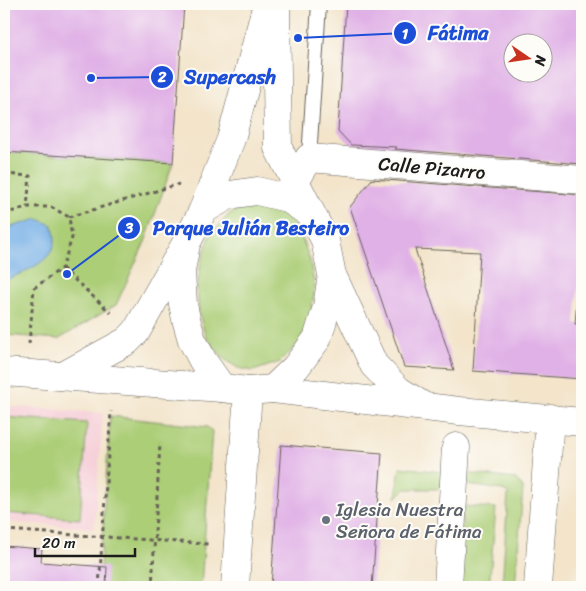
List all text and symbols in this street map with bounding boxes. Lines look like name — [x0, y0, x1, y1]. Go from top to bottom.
callout: Fátima — [392, 16, 498, 51]
text: Fátima — [427, 16, 489, 51]
text: 1 — [402, 21, 409, 47]
north arrow — [504, 32, 554, 82]
text: N — [527, 52, 554, 69]
callout: Supercash — [149, 60, 286, 95]
text: Supercash — [183, 60, 277, 95]
text: 2 — [157, 64, 167, 90]
street label: Calle Pizarro — [377, 147, 487, 189]
callout: Parque Julián Besteiro — [117, 211, 360, 246]
text: Parque Julián Besteiro — [153, 211, 349, 246]
text: 3 — [124, 215, 134, 241]
place label: Iglesia Nuestra Señora de Fátima — [335, 493, 482, 548]
marker: Iglesia Nuestra Señora de Fátima — [320, 514, 332, 526]
scale bar — [35, 526, 135, 558]
text: 20 m — [42, 530, 76, 556]

